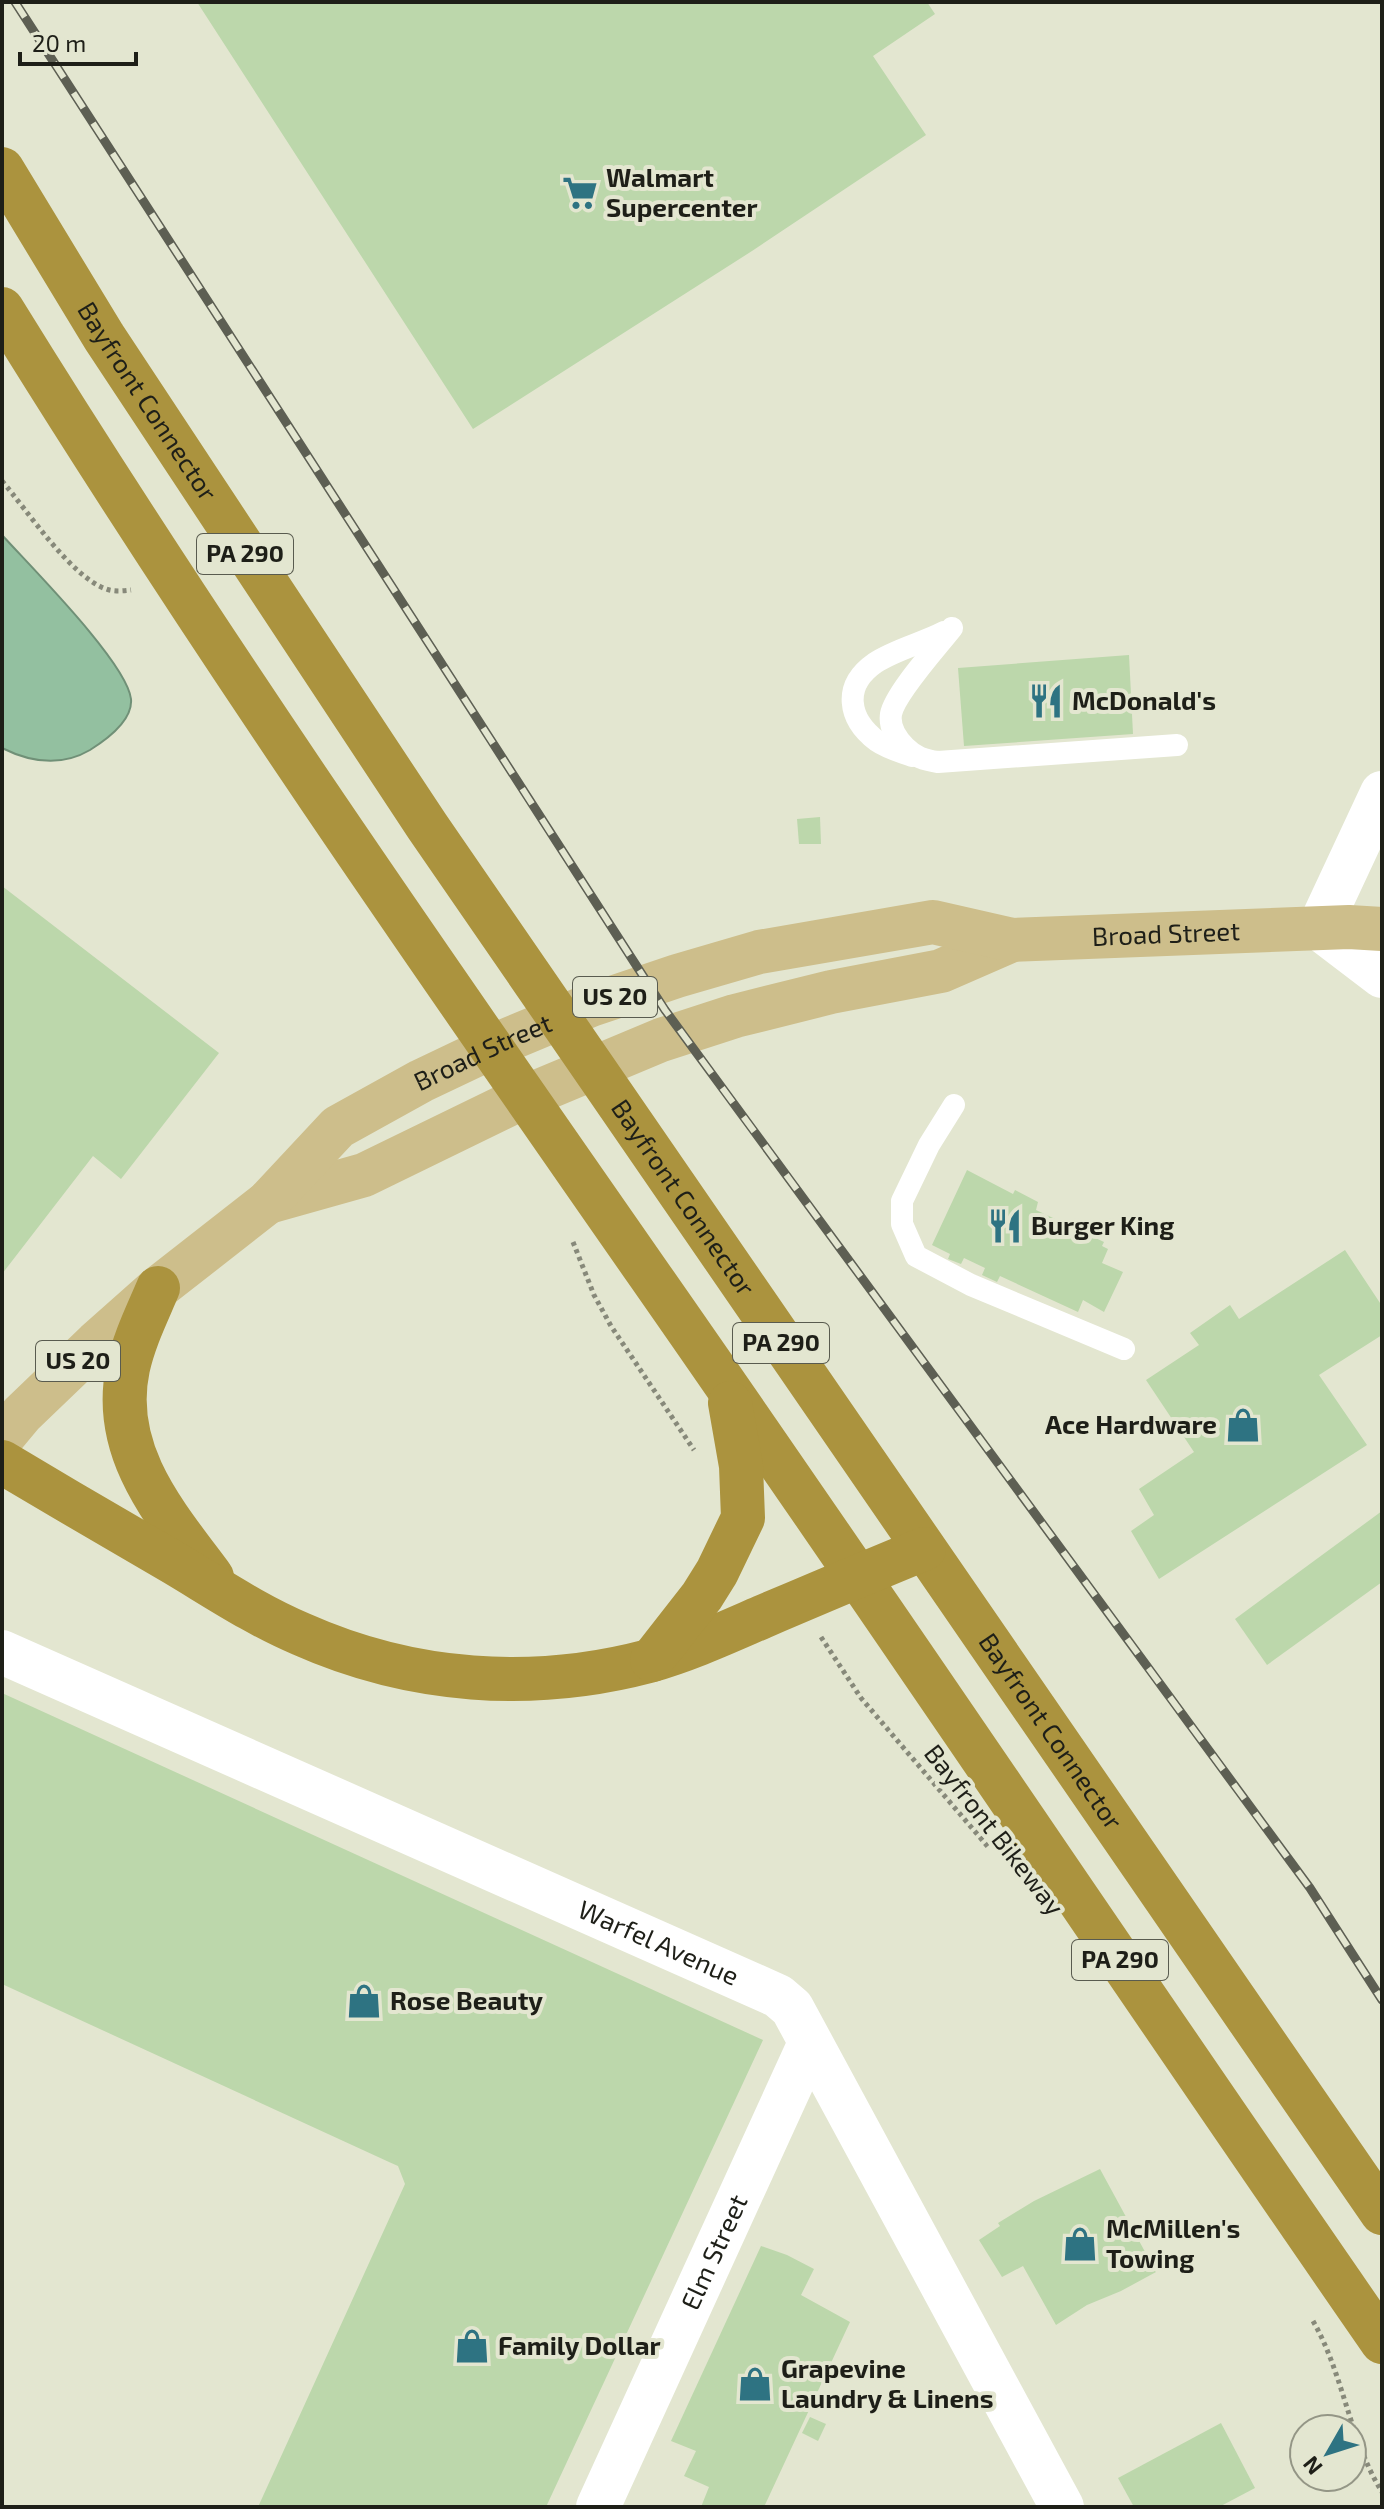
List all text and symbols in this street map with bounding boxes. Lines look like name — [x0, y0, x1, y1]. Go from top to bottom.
scale bar — [20, 16, 136, 66]
text: 20 m — [32, 28, 86, 57]
place label: Walmart Supercenter — [606, 161, 758, 222]
supermarket icon: Walmart Supercenter — [561, 174, 599, 212]
street label: Bayfront Connector — [72, 295, 225, 506]
road number: PA 290 — [197, 534, 293, 574]
restaurant icon: McDonald's — [1027, 682, 1065, 720]
place label: McDonald's — [1072, 684, 1216, 715]
street label: Broad Street — [1091, 914, 1241, 951]
road number: US 20 — [573, 977, 657, 1017]
street label: Broad Street — [408, 1006, 556, 1096]
street label: Bayfront Connector — [606, 1093, 763, 1301]
restaurant icon: Burger King — [986, 1207, 1024, 1245]
place label: Burger King — [1031, 1209, 1174, 1240]
road number: PA 290 — [733, 1323, 829, 1363]
road number: US 20 — [36, 1341, 120, 1381]
shop icon: Ace Hardware — [1224, 1406, 1262, 1444]
place label: Ace Hardware — [1045, 1408, 1217, 1439]
street label: Bayfront Connector — [973, 1627, 1130, 1835]
street label: Bayfront Bikeway — [919, 1737, 1072, 1921]
street label: Warfel Avenue — [574, 1893, 744, 1991]
road number: PA 290 — [1072, 1940, 1168, 1980]
shop icon: Rose Beauty — [345, 1982, 383, 2020]
place label: Rose Beauty — [390, 1984, 543, 2016]
street label: Elm Street — [673, 2189, 753, 2314]
place label: McMillen's Towing — [1106, 2212, 1240, 2273]
shop icon: McMillen's Towing — [1061, 2225, 1099, 2263]
shop icon: Family Dollar — [453, 2327, 491, 2365]
place label: Family Dollar — [498, 2329, 661, 2361]
place label: Grapevine Laundry & Linens — [781, 2352, 994, 2414]
shop icon: Grapevine Laundry & Linens — [736, 2365, 774, 2403]
north arrow — [1288, 2413, 1368, 2493]
text: N — [1297, 2452, 1327, 2481]

